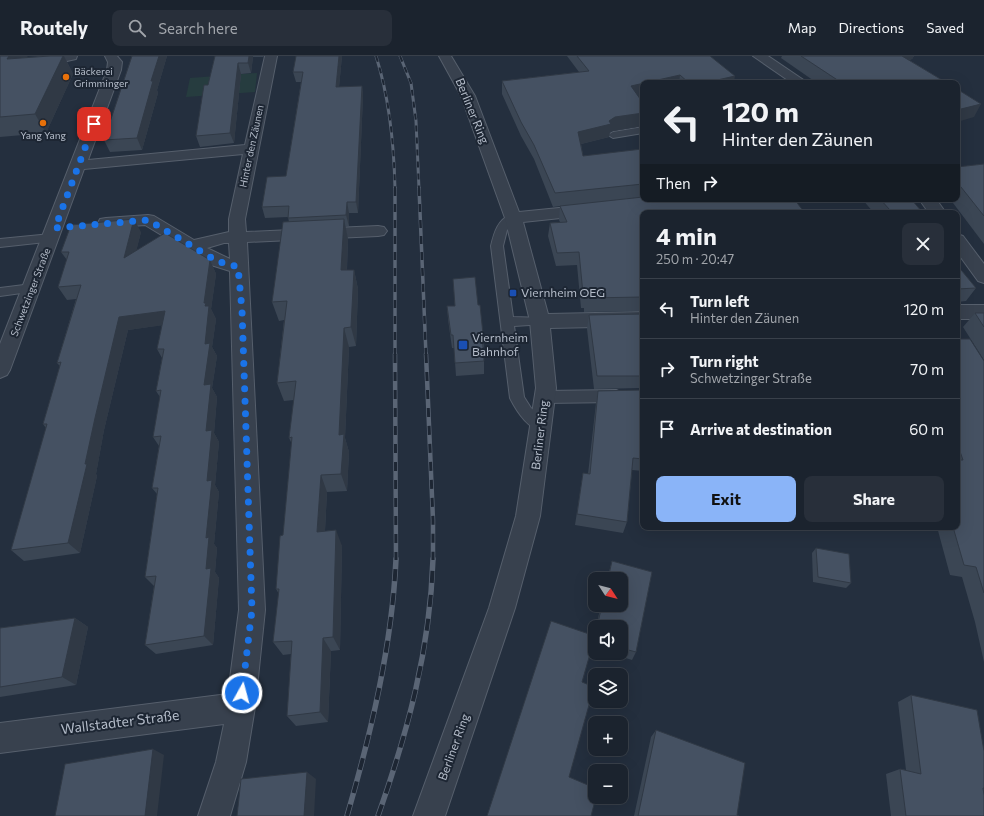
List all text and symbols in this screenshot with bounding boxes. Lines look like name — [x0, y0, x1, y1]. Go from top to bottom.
search box — [112, 10, 392, 46]
text: Routely — [20, 16, 88, 39]
icon: search — [126, 17, 148, 39]
text: Search here — [158, 19, 238, 37]
text: Map — [788, 19, 817, 36]
text: Directions — [839, 19, 904, 36]
text: Saved — [926, 19, 964, 36]
place label: Bäckerei Grimminger — [74, 65, 128, 89]
marker: Bäckerei Grimminger — [61, 72, 71, 82]
street label: Berliner Ring — [453, 76, 493, 146]
text: 120 m — [722, 94, 799, 128]
icon: left — [656, 96, 708, 148]
street label: Hinter den Zäunen — [236, 104, 266, 188]
pin — [77, 107, 111, 141]
icon: arrive — [83, 113, 105, 135]
marker: Yang Yang — [38, 118, 48, 128]
text: Hinter den Zäunen — [722, 128, 873, 150]
place label: Yang Yang — [20, 129, 66, 141]
icon: right — [699, 172, 721, 194]
text: Then — [656, 174, 691, 192]
text: 4 min — [656, 221, 717, 250]
button: close — [902, 223, 944, 265]
street label: Schwetzinger Straße — [8, 246, 52, 338]
text: 250 m · 20:47 — [656, 251, 734, 267]
place label: Viernheim OEG — [521, 285, 605, 299]
marker: Viernheim OEG — [508, 288, 518, 298]
text: Turn left — [690, 292, 749, 310]
icon: left — [656, 298, 678, 320]
text: 120 m — [904, 300, 944, 318]
text: Hinter den Zäunen — [690, 310, 799, 326]
place label: Viernheim Bahnhof — [472, 330, 528, 358]
marker: Viernheim Bahnhof — [457, 339, 469, 351]
text: Turn right — [690, 352, 759, 370]
icon: right — [656, 358, 678, 380]
text: 70 m — [910, 360, 944, 378]
text: Schwetzinger Straße — [690, 370, 812, 386]
street label: Berliner Ring — [528, 399, 550, 470]
icon: arrive — [656, 418, 678, 440]
text: Arrive at destination — [690, 420, 832, 438]
text: 60 m — [909, 420, 944, 438]
button: Exit — [656, 476, 796, 522]
button: Share — [804, 476, 944, 522]
north arrow — [588, 572, 628, 612]
map controls — [588, 572, 628, 804]
button: sound — [588, 620, 628, 660]
button: layers — [588, 668, 628, 708]
position arrow — [221, 672, 263, 714]
street label: Wallstadter Straße — [60, 706, 180, 737]
street label: Berliner Ring — [435, 711, 472, 782]
button: + — [588, 716, 628, 756]
button: − — [588, 764, 628, 804]

